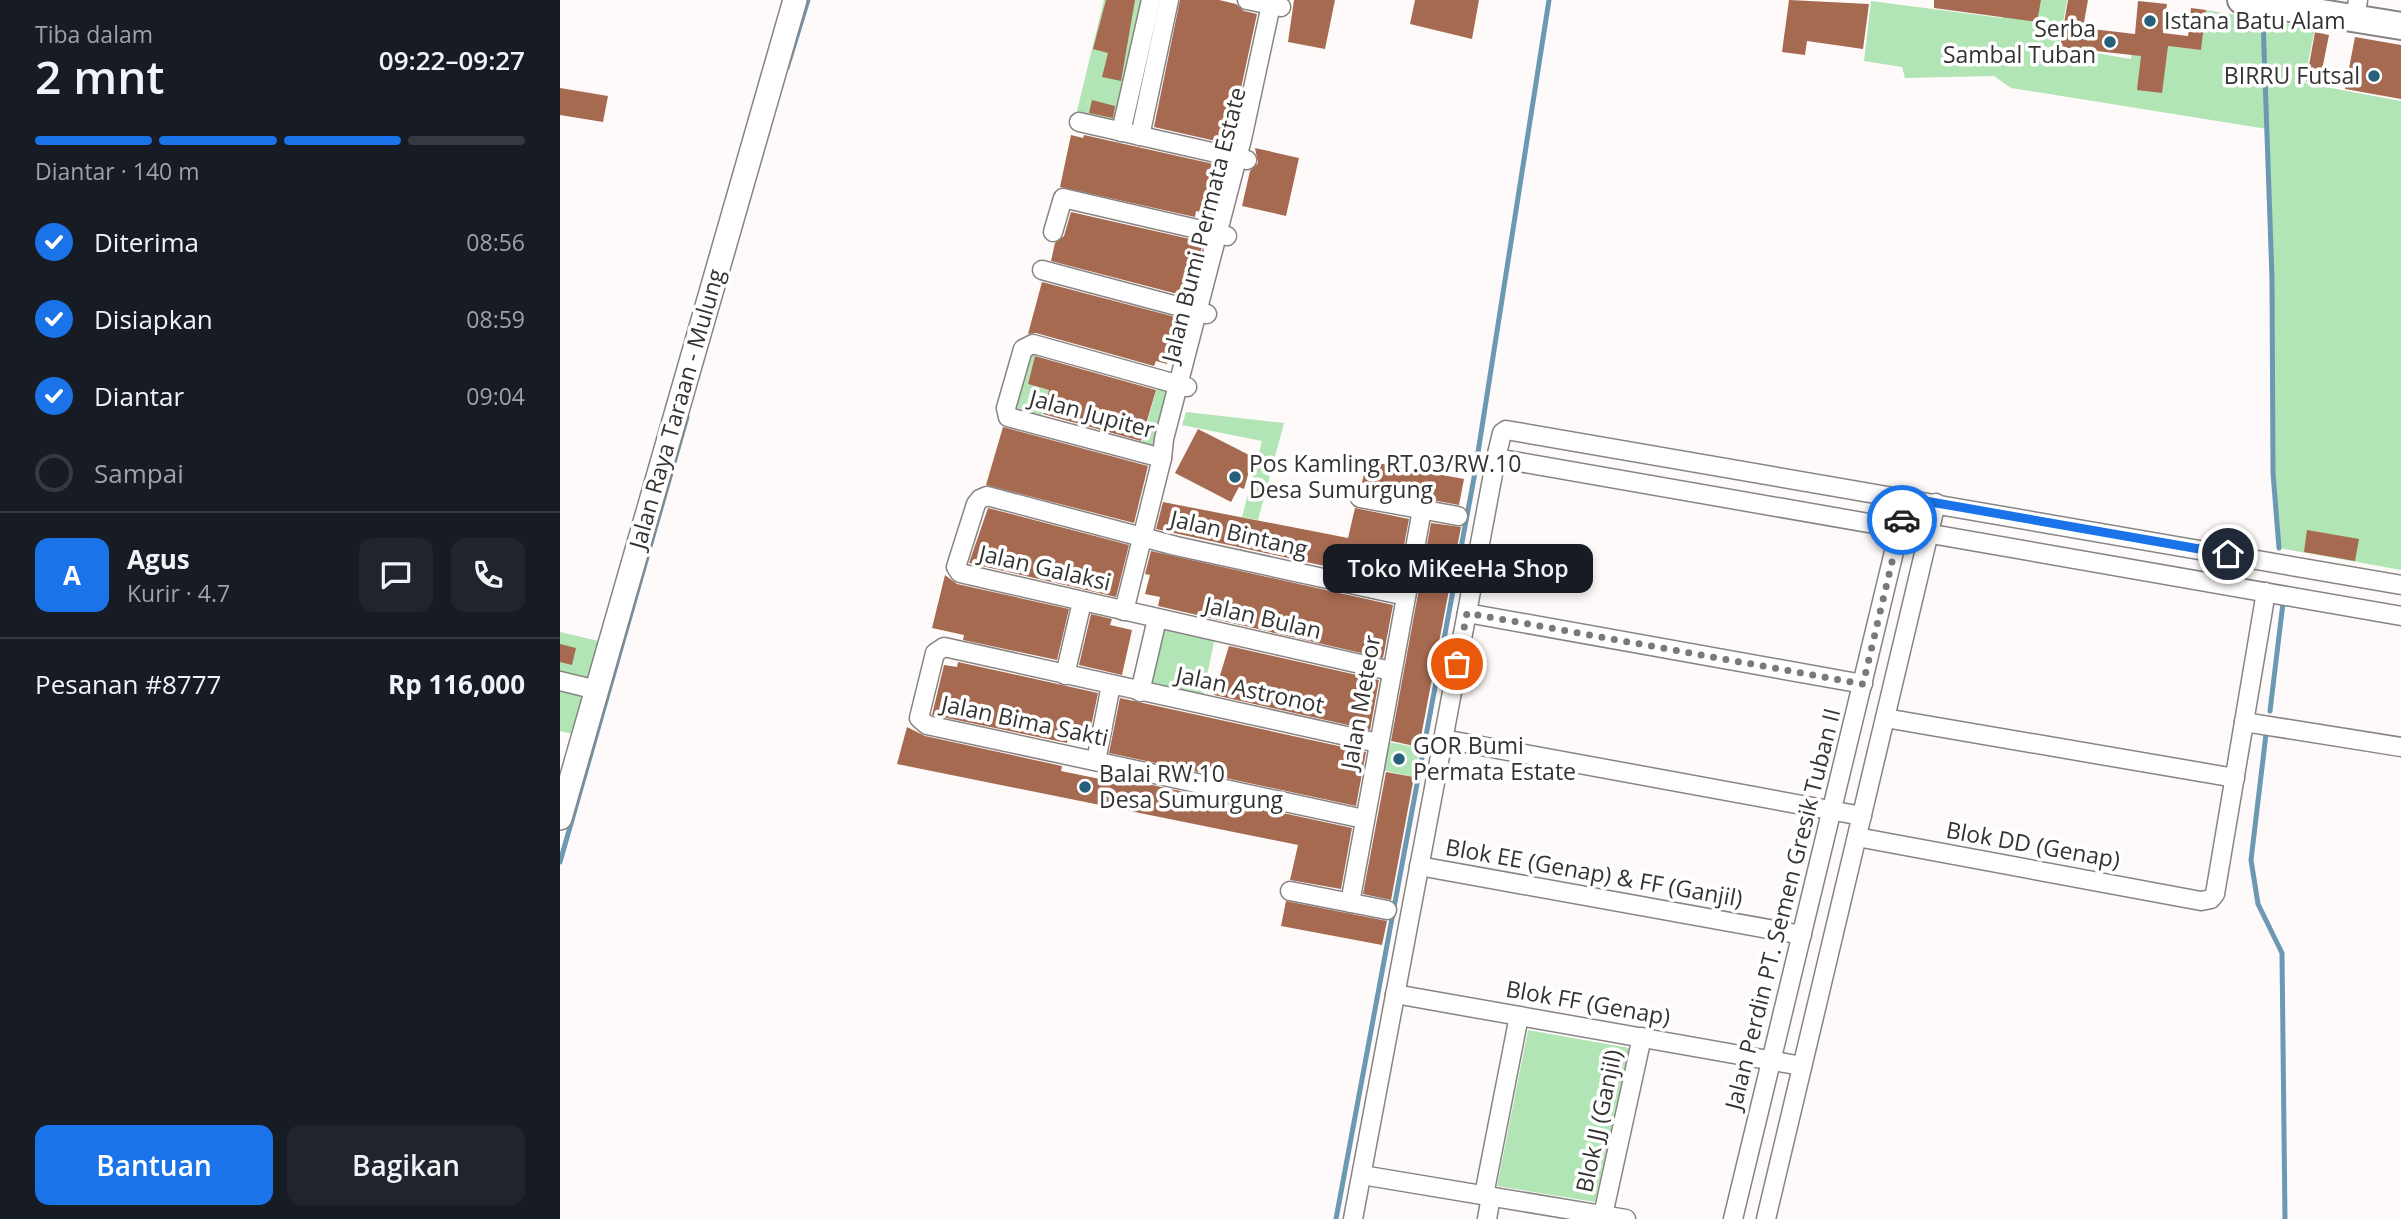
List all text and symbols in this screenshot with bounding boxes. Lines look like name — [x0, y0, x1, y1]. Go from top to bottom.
place label: Istana Batu Alam — [2164, 4, 2346, 36]
place label: Serba Sambal Tuban — [1943, 12, 2096, 70]
marker: Istana Batu Alam — [2142, 13, 2158, 29]
text: Tiba dalam — [35, 18, 153, 50]
marker: Serba Sambal Tuban — [2102, 34, 2118, 50]
text: 09:22–09:27 — [379, 42, 525, 78]
text: 2 mnt — [35, 45, 165, 107]
place label: BIRRU Futsal — [2224, 59, 2360, 91]
marker: BIRRU Futsal — [2366, 68, 2382, 84]
street label: Jalan Bumi Permata Estate — [1153, 84, 1253, 368]
text: Diantar · 140 m — [35, 155, 199, 187]
icon: check — [35, 223, 73, 261]
text: Diterima — [94, 224, 199, 260]
text: 08:56 — [466, 226, 525, 258]
street label: Jalan Raya Taraan - Mulung — [620, 264, 732, 554]
icon: check — [35, 300, 73, 338]
text: Disiapkan — [94, 301, 213, 337]
text: 08:59 — [466, 303, 525, 335]
icon: check — [35, 377, 73, 415]
text: Diantar — [94, 378, 184, 414]
text: 09:04 — [466, 380, 525, 412]
street label: Jalan Jupiter — [1024, 380, 1159, 445]
place label: Pos Kamling RT.03/RW.10 Desa Sumurgung — [1249, 447, 1521, 505]
text: Sampai — [94, 455, 184, 491]
marker: Pos Kamling RT.03/RW.10 Desa Sumurgung — [1227, 469, 1243, 485]
courier — [1867, 485, 1937, 555]
street label: Jalan Bintang — [1165, 501, 1312, 564]
icon: car — [1883, 501, 1921, 539]
pin — [2198, 524, 2258, 584]
icon: home — [2209, 535, 2247, 573]
street label: Jalan Galaksi — [974, 536, 1114, 598]
button: chat — [359, 538, 433, 612]
button: phone — [451, 538, 525, 612]
text: Agus — [127, 541, 190, 577]
callout: Toko MiKeeHa Shop — [1322, 545, 1592, 594]
text: Toko MiKeeHa Shop — [1347, 552, 1569, 584]
text: A — [63, 557, 81, 593]
text: Kurir · 4.7 — [127, 577, 230, 609]
street label: Jalan Bulan — [1200, 588, 1325, 646]
street label: Jalan Meteor — [1332, 632, 1388, 773]
pin — [1427, 634, 1487, 694]
icon: bag — [1438, 645, 1476, 683]
street label: Jalan Astronot — [1171, 657, 1327, 720]
text: Pesanan #8777 — [35, 666, 221, 702]
text: Rp 116,000 — [388, 666, 525, 702]
street label: Jalan Bima Sakti — [937, 686, 1112, 753]
street label: Jalan Perdin PT. Semen Gresik Tuban II — [1716, 705, 1847, 1115]
place label: GOR Bumi Permata Estate — [1413, 729, 1576, 787]
marker: GOR Bumi Permata Estate — [1391, 751, 1407, 767]
place label: Balai RW.10 Desa Sumurgung — [1099, 757, 1284, 815]
marker: Balai RW.10 Desa Sumurgung — [1077, 779, 1093, 795]
street label: Blok DD (Genap) — [1944, 813, 2123, 875]
street label: Blok EE (Genap) & FF (Ganjil) — [1443, 830, 1745, 914]
street label: Blok FF (Genap) — [1503, 972, 1673, 1032]
street label: Blok JJ (Ganjil) — [1567, 1046, 1629, 1195]
button: Bantuan — [35, 1125, 273, 1205]
button: Bagikan — [287, 1125, 525, 1205]

